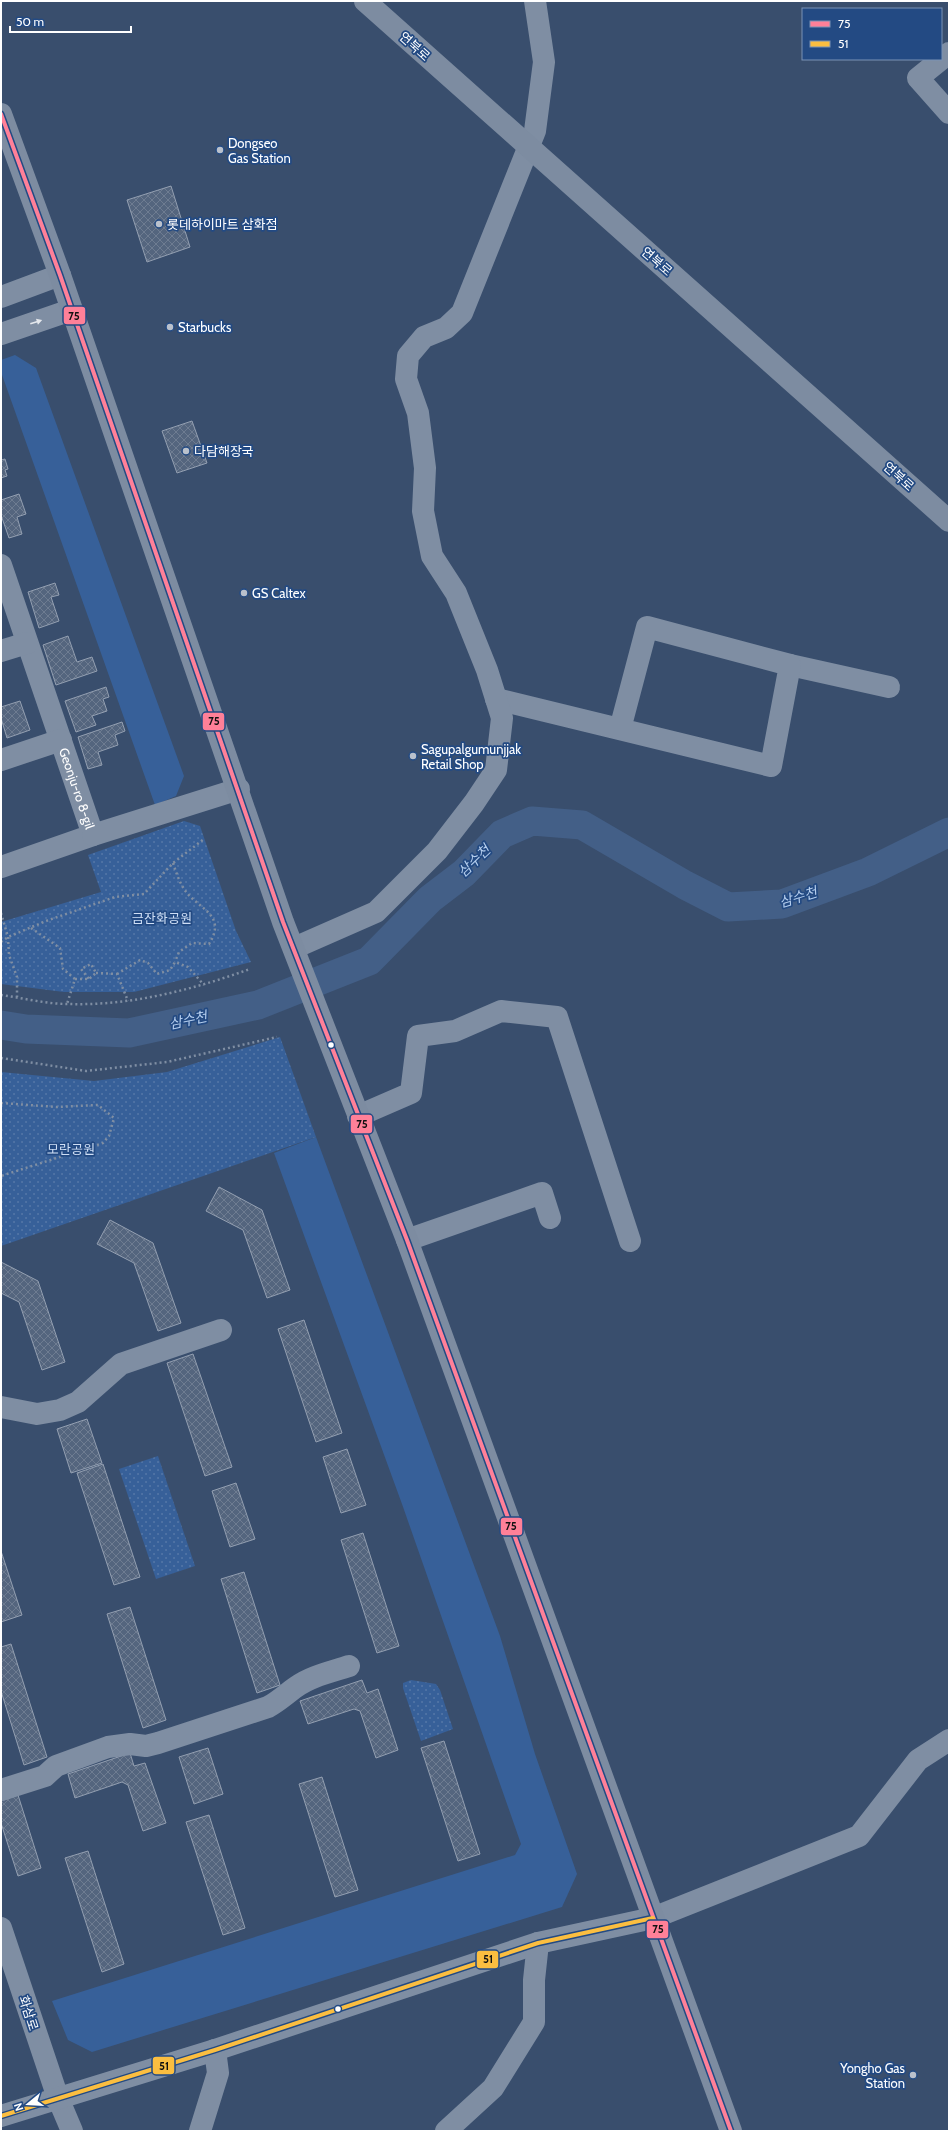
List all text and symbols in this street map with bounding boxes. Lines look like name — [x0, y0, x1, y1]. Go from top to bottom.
scale bar — [10, 8, 131, 34]
legend — [802, 8, 942, 60]
text: 50 m — [16, 14, 44, 29]
text: 75 — [838, 16, 851, 31]
street label: 연북로 — [396, 28, 434, 64]
text: 51 — [838, 36, 848, 51]
place label: Dongseo Gas Station — [228, 135, 291, 166]
marker: Dongseo Gas Station — [215, 145, 225, 155]
place label: 롯데하이마트 삼화점 — [167, 216, 278, 232]
marker: 롯데하이마트 삼화점 — [154, 219, 164, 229]
street label: 연북로 — [638, 243, 676, 279]
line badge: 75 — [63, 306, 86, 325]
text: 75 — [68, 309, 80, 323]
one-way arrow — [31, 319, 43, 325]
place label: Starbucks — [178, 319, 232, 335]
marker: Starbucks — [165, 322, 175, 332]
place label: 다담해장국 — [194, 443, 254, 459]
marker: 다담해장국 — [181, 446, 191, 456]
street label: 연북로 — [880, 458, 918, 494]
place label: GS Caltex — [252, 585, 306, 601]
marker: GS Caltex — [239, 588, 249, 598]
line badge: 75 — [202, 712, 225, 731]
text: 75 — [208, 714, 220, 728]
place label: Sagupalgumunjjak Retail Shop — [421, 741, 521, 772]
street label: Geonju-ro 8-gil — [56, 746, 98, 831]
marker: Sagupalgumunjjak Retail Shop — [408, 751, 418, 761]
water label: 삼수천 — [454, 840, 495, 881]
water label: 삼수천 — [777, 882, 820, 911]
park label: 금잔화공원 — [132, 910, 192, 926]
water label: 삼수천 — [167, 1007, 210, 1033]
unlabelled marker — [326, 1040, 336, 1050]
line badge: 75 — [350, 1114, 373, 1134]
text: 75 — [356, 1117, 368, 1131]
park label: 모란공원 — [47, 1141, 95, 1157]
line badge: 75 — [500, 1517, 523, 1536]
text: 75 — [505, 1519, 517, 1533]
line badge: 75 — [646, 1920, 669, 1939]
text: 75 — [652, 1922, 664, 1936]
line badge: 51 — [476, 1950, 499, 1969]
text: 51 — [483, 1952, 493, 1966]
street label: 화삼로 — [16, 1993, 42, 2033]
unlabelled marker — [333, 2004, 343, 2014]
line badge: 51 — [152, 2056, 175, 2075]
text: 51 — [159, 2059, 169, 2073]
place label: Yongho Gas Station — [839, 2060, 906, 2091]
marker: Yongho Gas Station — [908, 2070, 918, 2080]
north arrow — [8, 2084, 48, 2124]
text: N — [11, 2101, 26, 2113]

